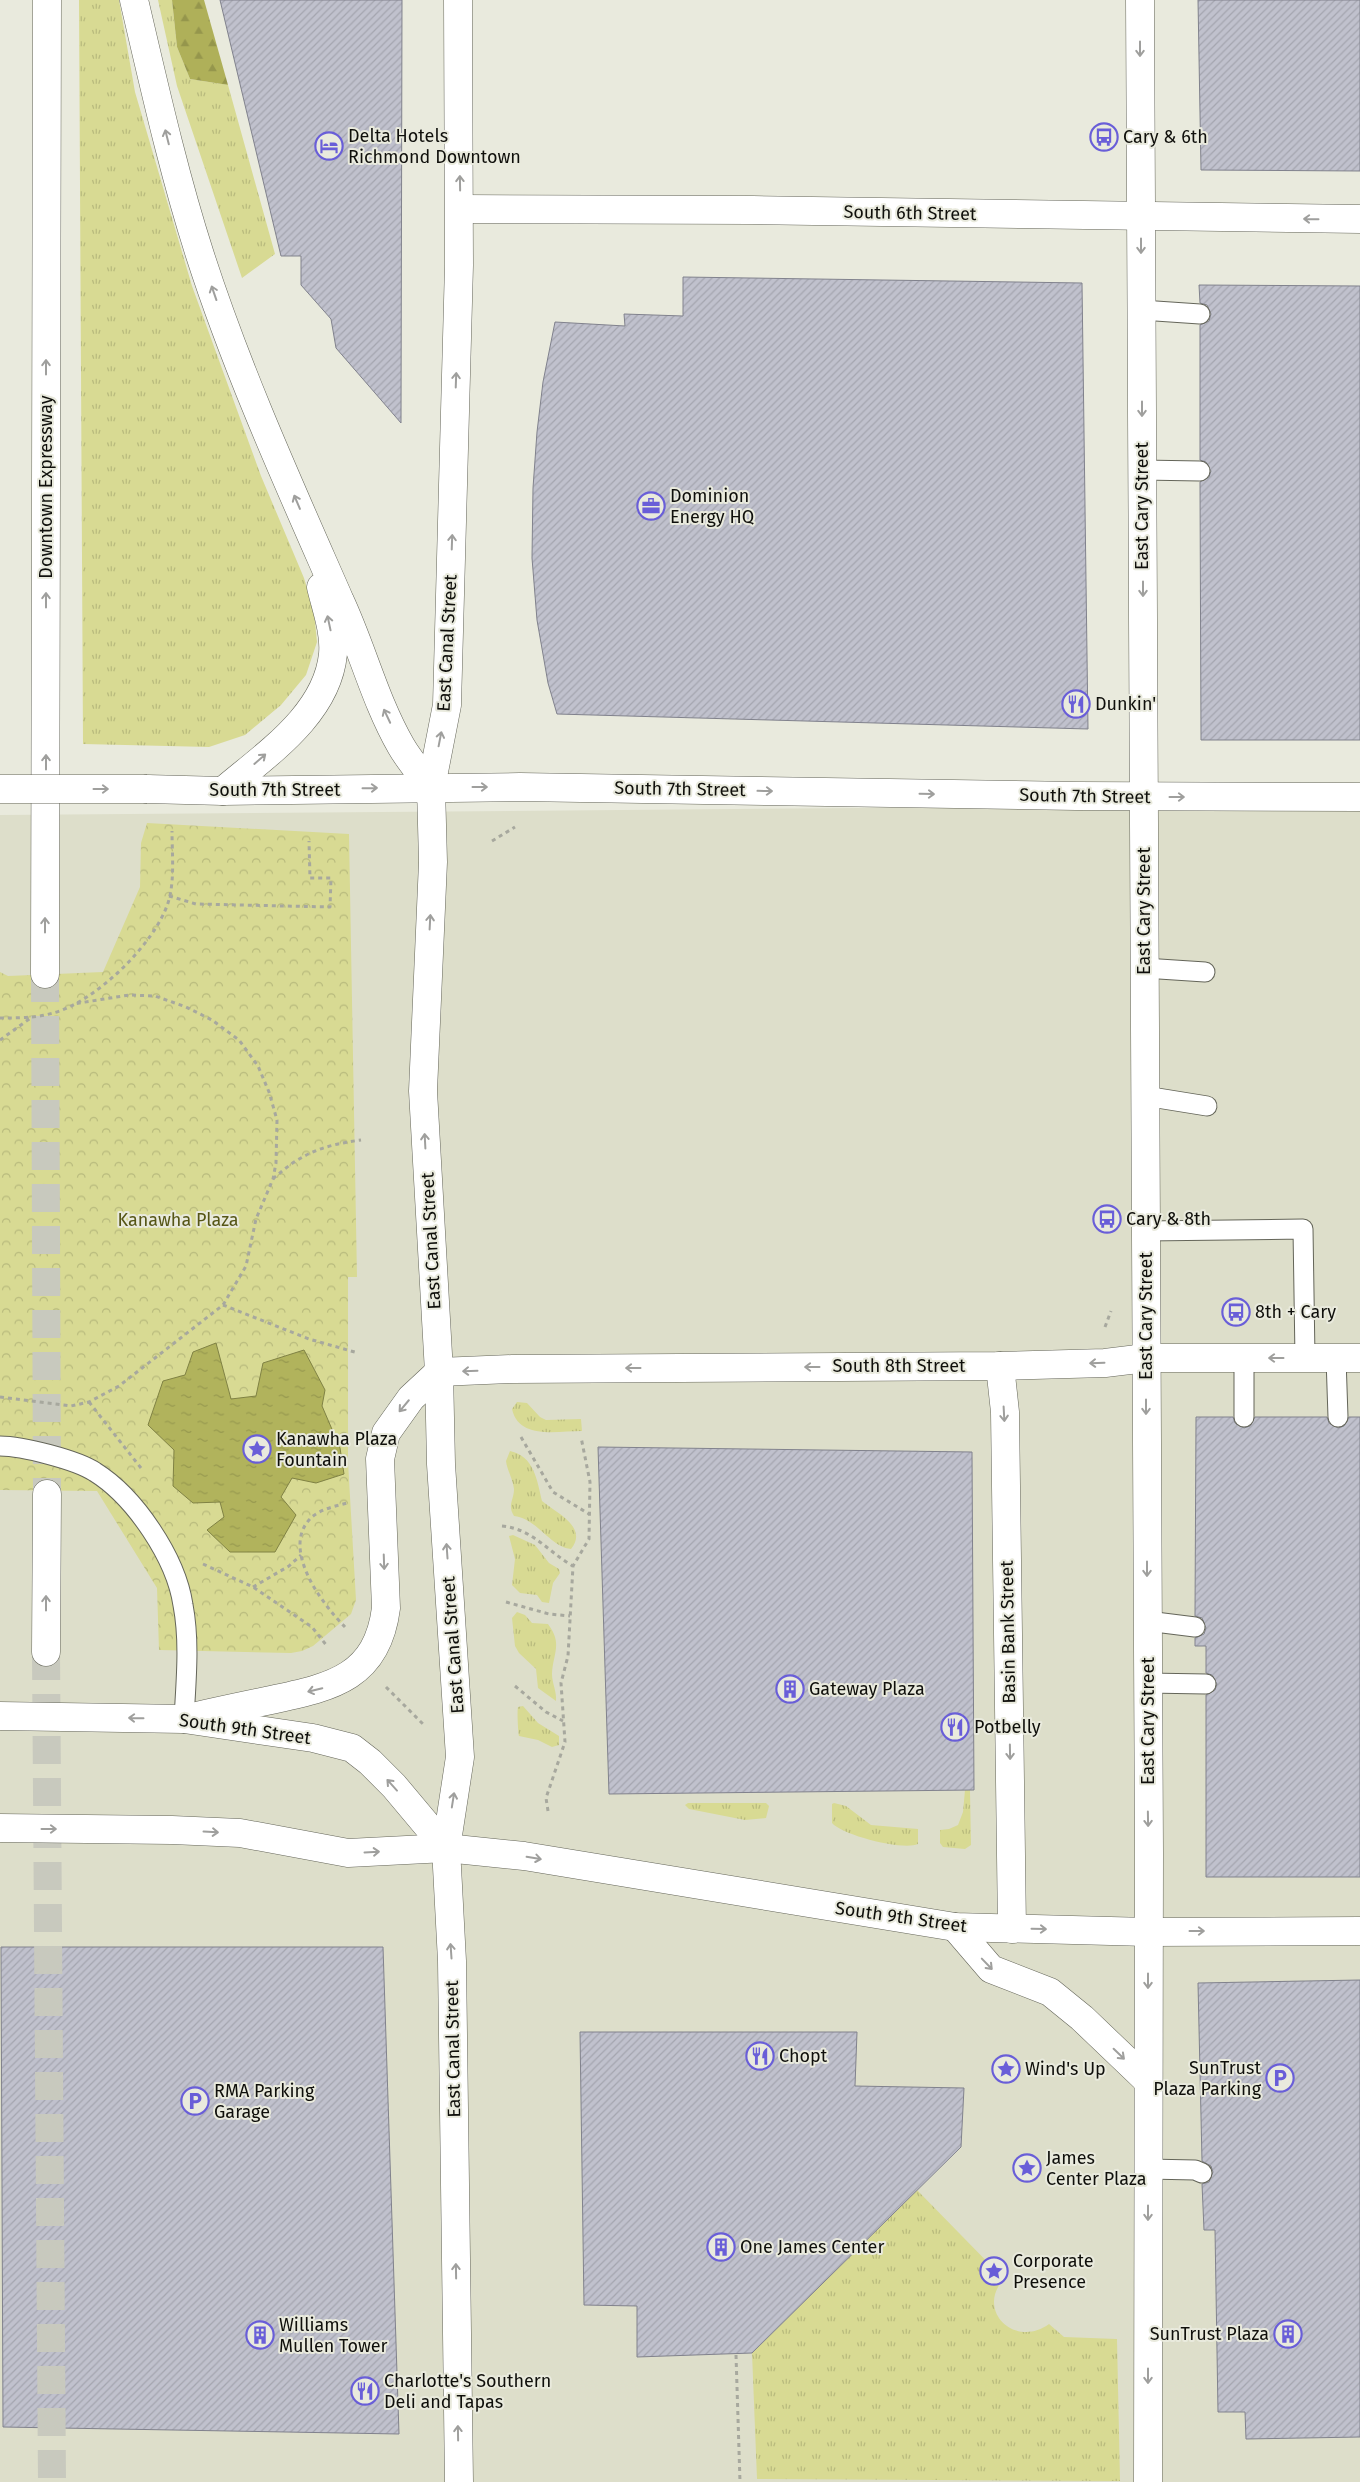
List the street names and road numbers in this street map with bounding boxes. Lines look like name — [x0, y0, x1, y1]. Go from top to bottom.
street label: South 6th Street — [843, 201, 977, 225]
street label: Downtown Expressway — [35, 395, 57, 579]
street label: East Cary Street — [1131, 442, 1153, 570]
street label: East Canal Street — [432, 573, 462, 712]
street label: South 7th Street — [614, 777, 746, 801]
street label: South 7th Street — [209, 779, 341, 801]
street label: South 7th Street — [1019, 784, 1151, 808]
street label: East Cary Street — [1133, 847, 1155, 975]
street label: East Canal Street — [416, 1171, 446, 1310]
street label: East Cary Street — [1135, 1252, 1157, 1380]
street label: South 8th Street — [832, 1355, 966, 1377]
street label: Basin Bank Street — [996, 1560, 1020, 1704]
street label: East Canal Street — [437, 1575, 469, 1714]
street label: East Cary Street — [1137, 1657, 1159, 1785]
street label: South 9th Street — [178, 1709, 313, 1749]
street label: South 9th Street — [834, 1897, 969, 1937]
street label: East Canal Street — [441, 1980, 465, 2118]

